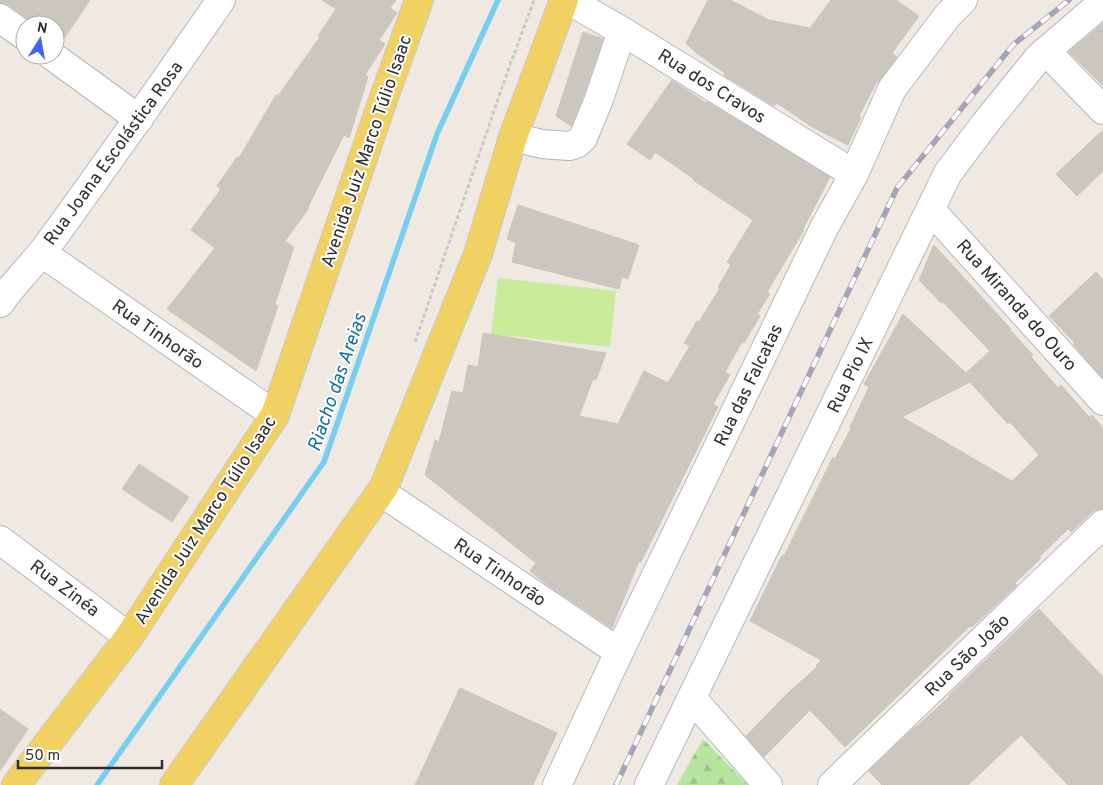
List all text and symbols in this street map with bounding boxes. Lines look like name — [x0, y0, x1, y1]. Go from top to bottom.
north arrow — [15, 15, 65, 65]
text: N — [36, 19, 49, 38]
street label: Avenida Juiz Marco Túlio Isaac — [317, 32, 418, 271]
street label: Rua dos Cravos — [653, 45, 770, 130]
street label: Rua Joana Escolástica Rosa — [40, 57, 189, 251]
street label: Rua Miranda do Ouro — [951, 235, 1081, 377]
street label: Rua Tinhorão — [107, 295, 207, 375]
water label: Riacho das Areias — [303, 310, 373, 455]
street label: Rua das Falcatas — [710, 321, 789, 451]
street label: Rua Pio IX — [823, 334, 880, 417]
street label: Avenida Juiz Marco Túlio Isaac — [130, 412, 282, 630]
street label: Rua Tinhorão — [449, 534, 550, 613]
street label: Rua Zinéa — [25, 555, 104, 623]
street label: Rua São João — [921, 610, 1015, 702]
scale bar — [18, 738, 161, 770]
text: 50 m — [25, 747, 60, 766]

